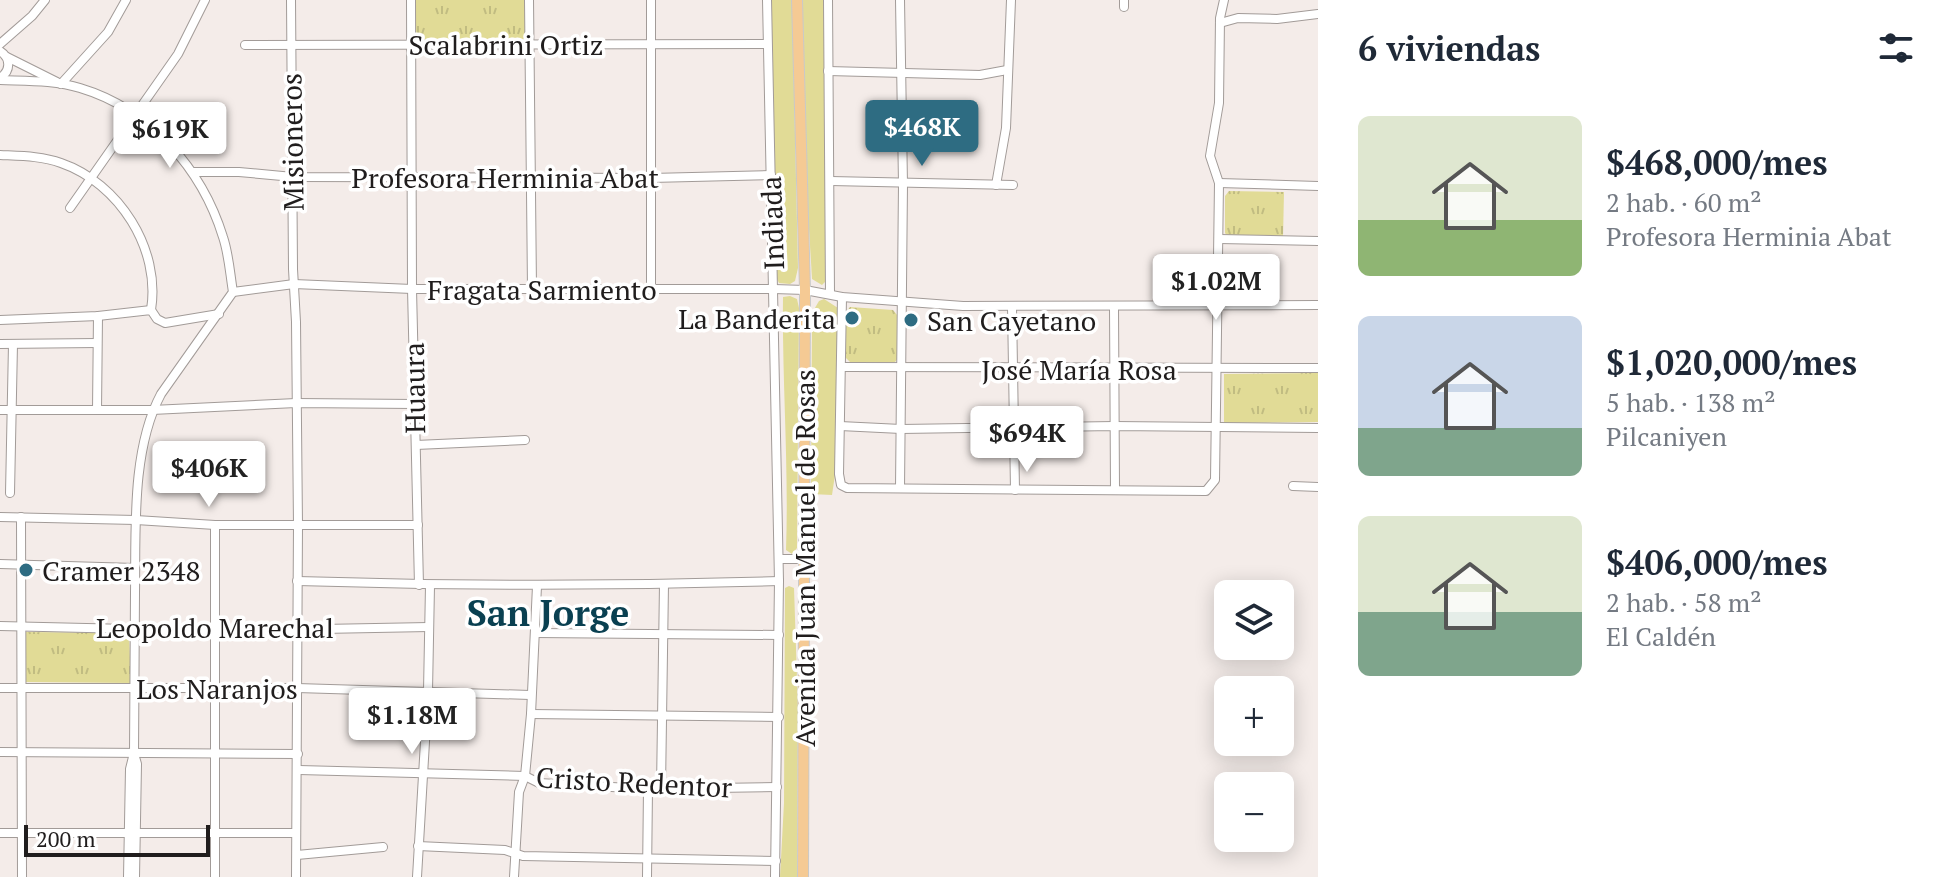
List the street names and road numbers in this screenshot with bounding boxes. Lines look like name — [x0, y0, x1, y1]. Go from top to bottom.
street label: Scalabrini Ortiz — [408, 26, 604, 63]
street label: Misioneros — [272, 73, 312, 211]
street label: Profesora Herminia Abat — [351, 159, 659, 196]
street label: Indiada — [752, 175, 792, 271]
street label: Fragata Sarmiento — [427, 271, 657, 308]
street label: Huaura — [395, 342, 433, 434]
street label: José María Rosa — [981, 351, 1177, 388]
street label: Avenida Juan Manuel de Rosas — [786, 369, 823, 747]
street label: Leopoldo Marechal — [96, 609, 334, 646]
street label: Los Naranjos — [136, 670, 298, 707]
street label: Cristo Redentor — [535, 758, 733, 806]

